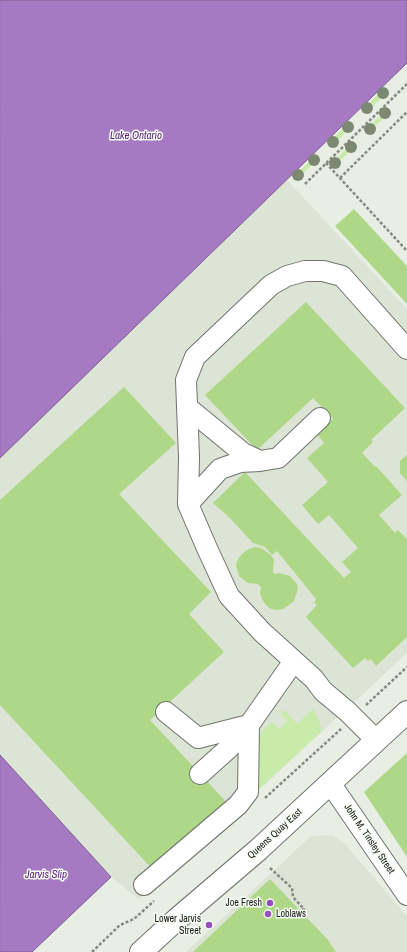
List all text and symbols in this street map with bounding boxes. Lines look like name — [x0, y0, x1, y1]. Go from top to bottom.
water label: Lake Ontario — [110, 129, 162, 143]
street label: John M. Tinsley Street — [341, 802, 397, 876]
street label: Queens Quay East — [245, 806, 305, 862]
water label: Jarvis Slip — [25, 868, 67, 882]
place label: Joe Fresh — [226, 897, 262, 909]
marker: Joe Fresh — [265, 898, 275, 908]
place label: Loblaws — [276, 908, 306, 920]
marker: Loblaws — [263, 909, 273, 919]
place label: Lower Jarvis Street — [155, 913, 201, 936]
marker: Lower Jarvis Street — [204, 920, 214, 930]

